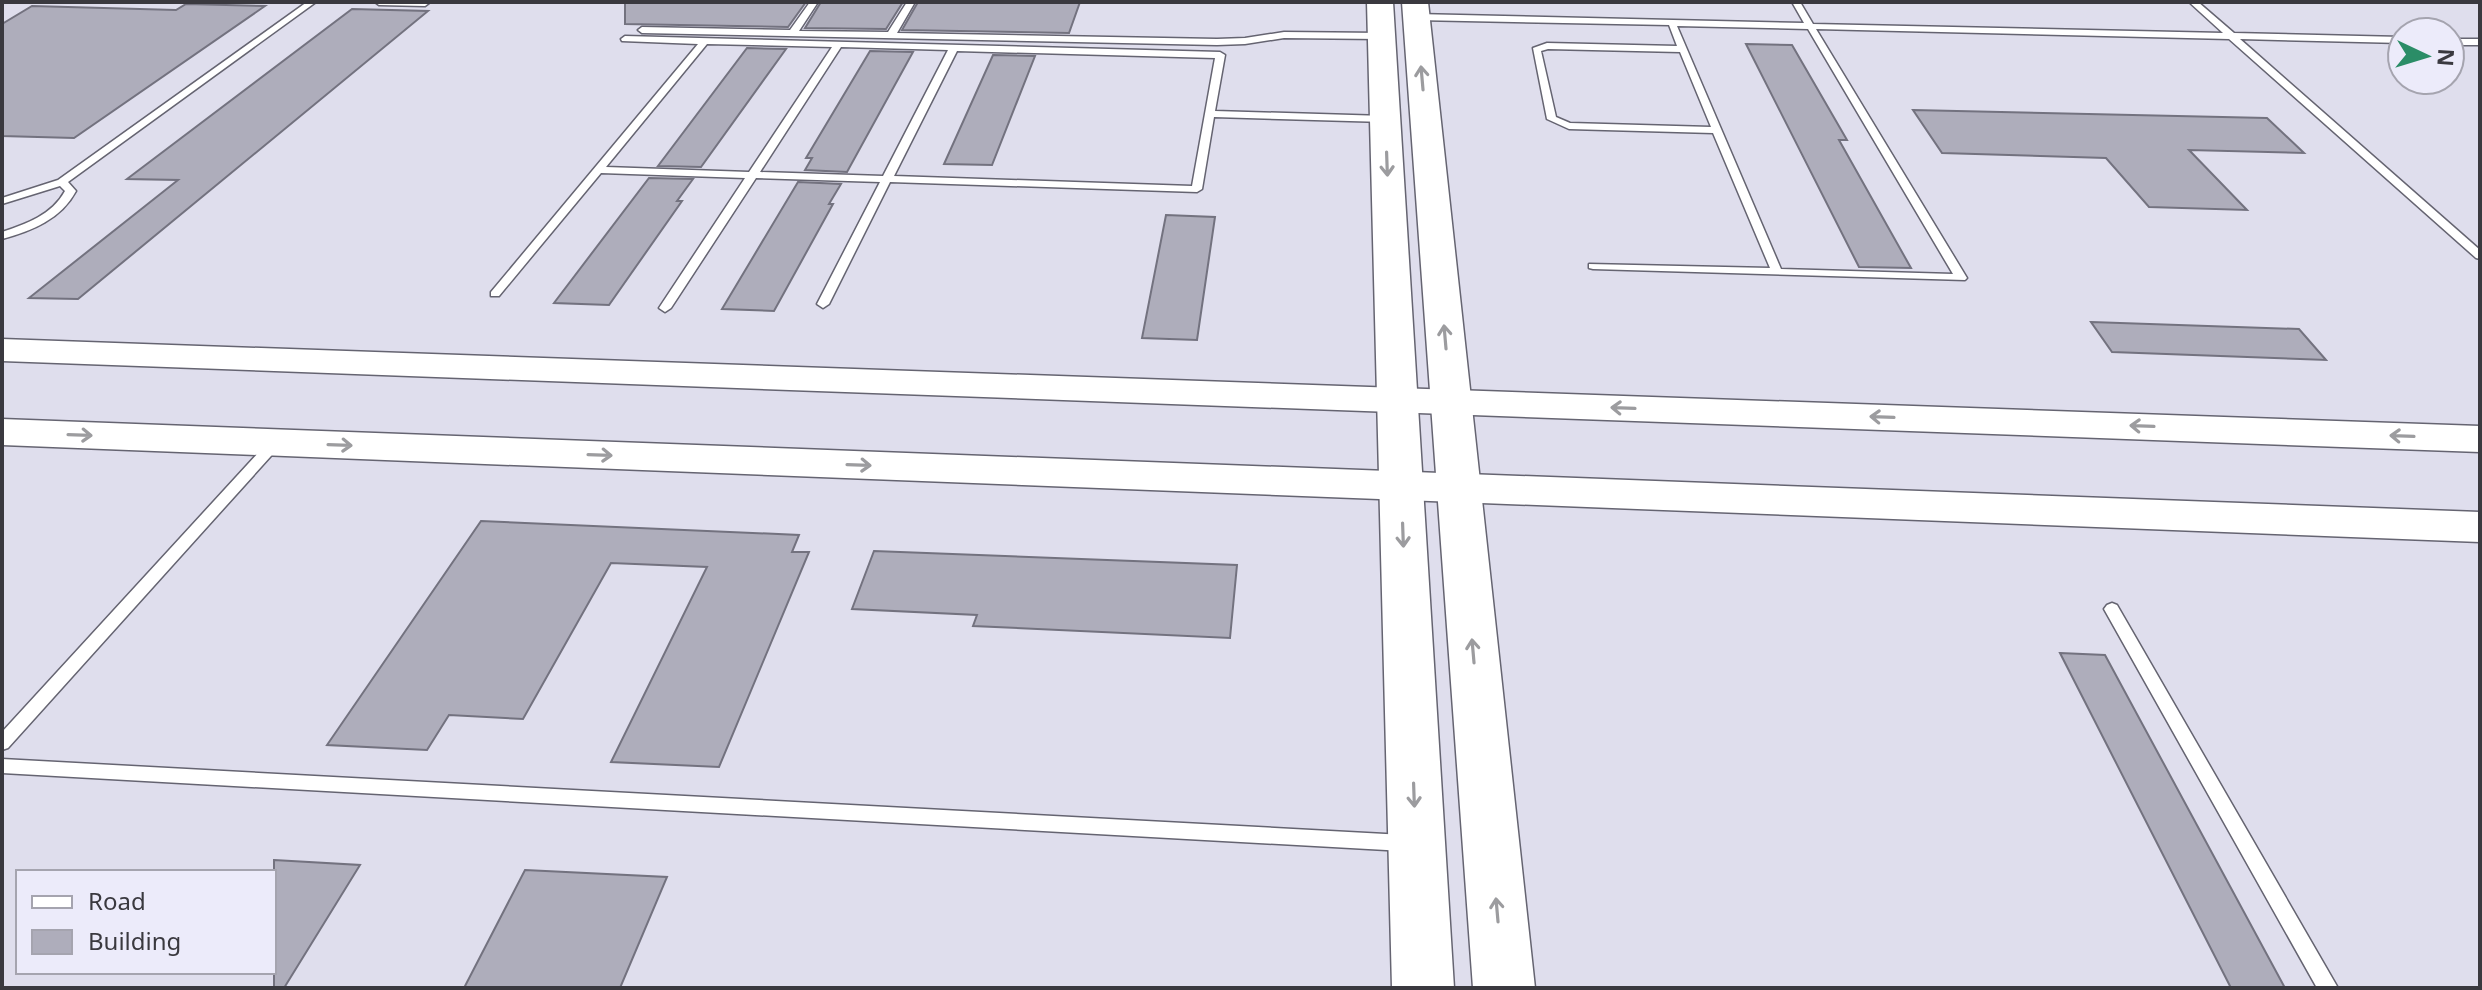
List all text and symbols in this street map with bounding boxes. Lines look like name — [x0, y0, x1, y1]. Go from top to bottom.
north arrow — [2386, 16, 2466, 96]
text: N — [2431, 47, 2463, 67]
one-way arrow — [1414, 65, 1429, 92]
one-way arrow — [1380, 150, 1395, 177]
one-way arrow — [1437, 324, 1452, 351]
one-way arrow — [1610, 400, 1637, 415]
one-way arrow — [1869, 410, 1896, 425]
one-way arrow — [2129, 419, 2156, 434]
one-way arrow — [66, 427, 93, 442]
one-way arrow — [2389, 428, 2416, 443]
one-way arrow — [326, 437, 353, 452]
one-way arrow — [586, 447, 613, 462]
one-way arrow — [845, 457, 872, 472]
one-way arrow — [1396, 522, 1411, 548]
one-way arrow — [1466, 638, 1481, 665]
one-way arrow — [1407, 781, 1422, 808]
legend — [16, 870, 276, 974]
text: Road — [88, 884, 146, 917]
one-way arrow — [1489, 897, 1504, 924]
text: Building — [88, 924, 181, 957]

